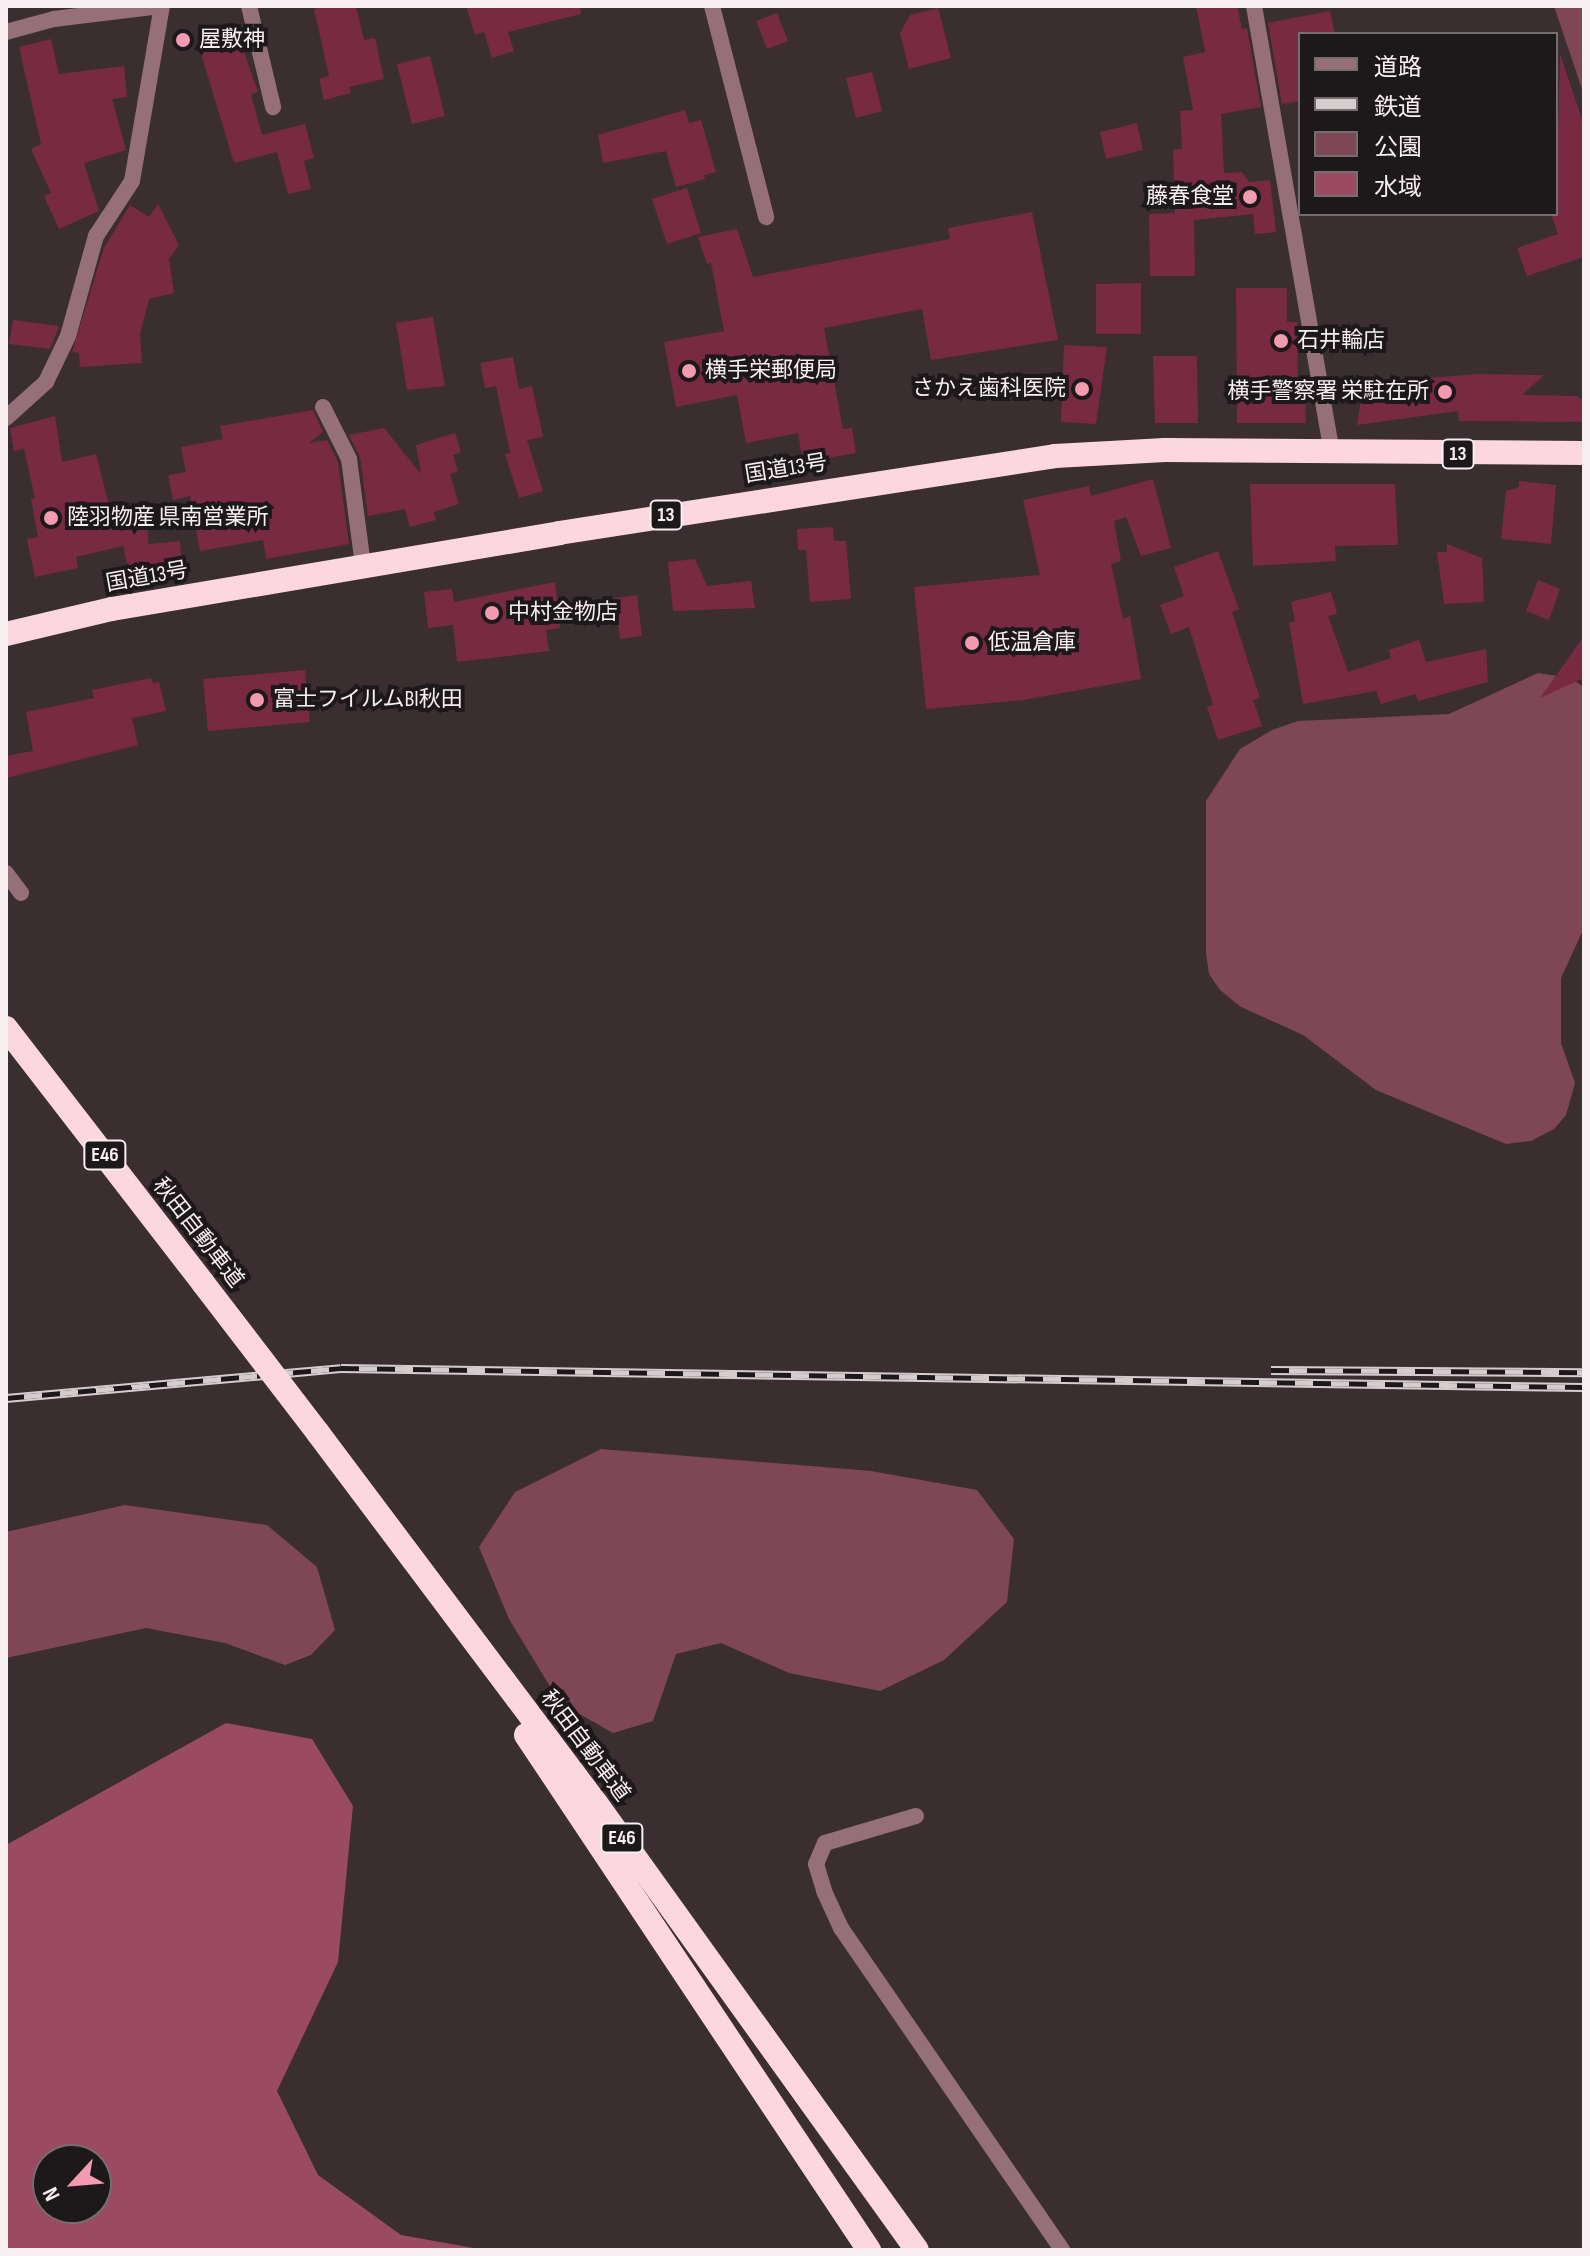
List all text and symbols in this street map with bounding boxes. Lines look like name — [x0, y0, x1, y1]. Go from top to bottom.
place label: 屋敷神 — [199, 27, 265, 53]
marker: 屋敷神 — [174, 31, 192, 49]
legend — [1298, 32, 1558, 216]
text: 道路 — [1374, 53, 1422, 82]
text: 鉄道 — [1374, 93, 1422, 122]
text: 公園 — [1374, 133, 1422, 162]
text: 水域 — [1374, 173, 1422, 202]
place label: 藤春食堂 — [1146, 184, 1234, 210]
marker: 藤春食堂 — [1241, 188, 1259, 206]
place label: 石井輪店 — [1297, 328, 1385, 354]
marker: 石井輪店 — [1272, 332, 1290, 350]
place label: 横手栄郵便局 — [705, 358, 837, 384]
marker: 横手栄郵便局 — [680, 362, 698, 380]
place label: さかえ歯科医院 — [912, 376, 1066, 402]
place label: 横手警察署 栄駐在所 — [1228, 379, 1429, 405]
marker: さかえ歯科医院 — [1073, 380, 1091, 398]
marker: 横手警察署 栄駐在所 — [1436, 383, 1454, 401]
road number: 13 — [1440, 438, 1476, 470]
street label: 国道13号 — [743, 449, 829, 489]
road number: 13 — [648, 499, 684, 531]
place label: 陸羽物産 県南営業所 — [67, 505, 268, 531]
marker: 陸羽物産 県南営業所 — [42, 509, 60, 527]
street label: 国道13号 — [104, 557, 190, 597]
place label: 中村金物店 — [508, 600, 618, 626]
marker: 中村金物店 — [483, 604, 501, 622]
place label: 低温倉庫 — [988, 630, 1076, 656]
marker: 低温倉庫 — [963, 634, 981, 652]
place label: 富士フイルムBI秋田 — [273, 687, 463, 713]
marker: 富士フイルムBI秋田 — [248, 691, 266, 709]
road number: E46 — [83, 1139, 127, 1171]
street label: 秋田自動車道 — [147, 1173, 249, 1293]
street label: 秋田自動車道 — [535, 1685, 635, 1807]
road number: E46 — [600, 1822, 644, 1854]
north arrow — [32, 2144, 112, 2224]
text: N — [37, 2183, 66, 2205]

